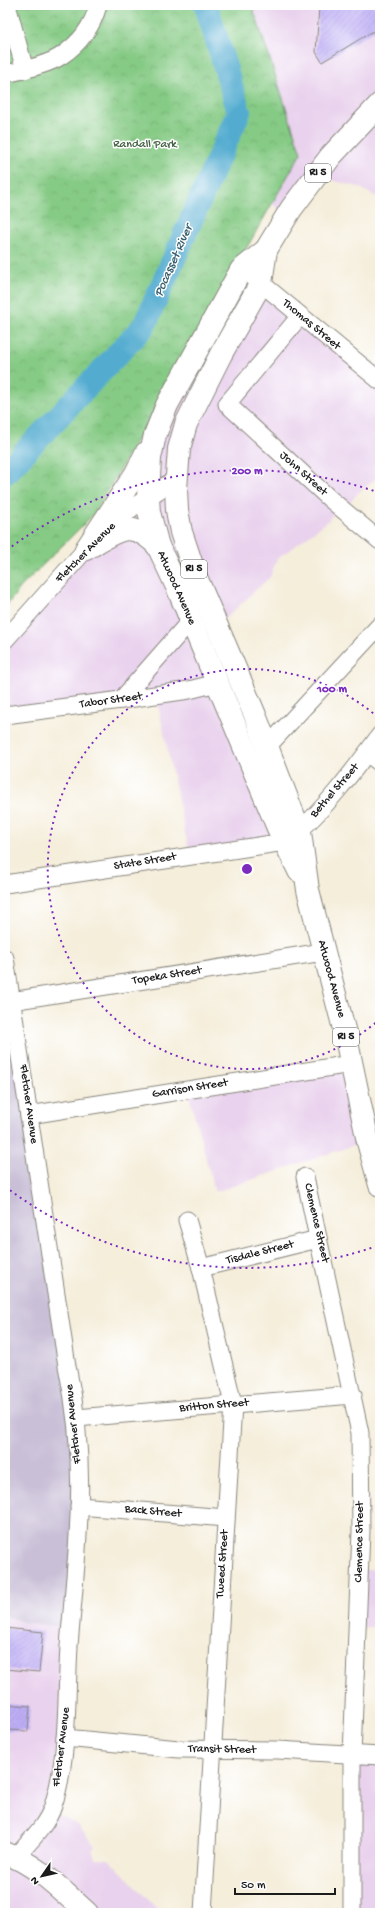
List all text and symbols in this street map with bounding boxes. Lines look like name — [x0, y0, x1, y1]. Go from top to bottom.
park label: Randall Park — [113, 138, 178, 152]
road number: RI 5 — [305, 164, 331, 182]
water label: Pocasset River — [152, 221, 197, 299]
street label: Thomas Street — [278, 296, 344, 354]
street label: John Street — [276, 449, 331, 500]
text: 200 m — [232, 465, 263, 479]
street label: Fletcher Avenue — [52, 519, 120, 587]
street label: Atwood Avenue — [153, 549, 199, 628]
road number: RI 5 — [181, 560, 207, 578]
text: 100 m — [316, 683, 347, 697]
street label: Tabor Street — [78, 690, 144, 712]
street label: Bethel Street — [307, 760, 363, 822]
street label: State Street — [113, 850, 178, 874]
centre of rings — [240, 862, 254, 876]
street label: Atwood Avenue — [314, 939, 348, 1020]
street label: Topeka Street — [130, 963, 204, 989]
road number: RI 5 — [333, 1028, 359, 1046]
street label: Fletcher Avenue — [15, 1063, 41, 1145]
street label: Garrison Street — [151, 1076, 230, 1102]
street label: Clemence Street — [300, 1182, 332, 1265]
street label: Tisdale Street — [224, 1238, 296, 1268]
street label: Fletcher Avenue — [63, 1383, 85, 1465]
street label: Britton Street — [178, 1396, 250, 1416]
street label: Clemence Street — [352, 1500, 368, 1583]
street label: Back Street — [123, 1502, 183, 1522]
street label: Tweed Street — [214, 1528, 232, 1599]
street label: Fletcher Avenue — [50, 1706, 74, 1788]
street label: Transit Street — [187, 1742, 257, 1758]
north arrow — [22, 1856, 62, 1896]
scale bar — [235, 1870, 335, 1896]
text: N — [28, 1874, 42, 1887]
text: 50 m — [241, 1879, 266, 1893]

